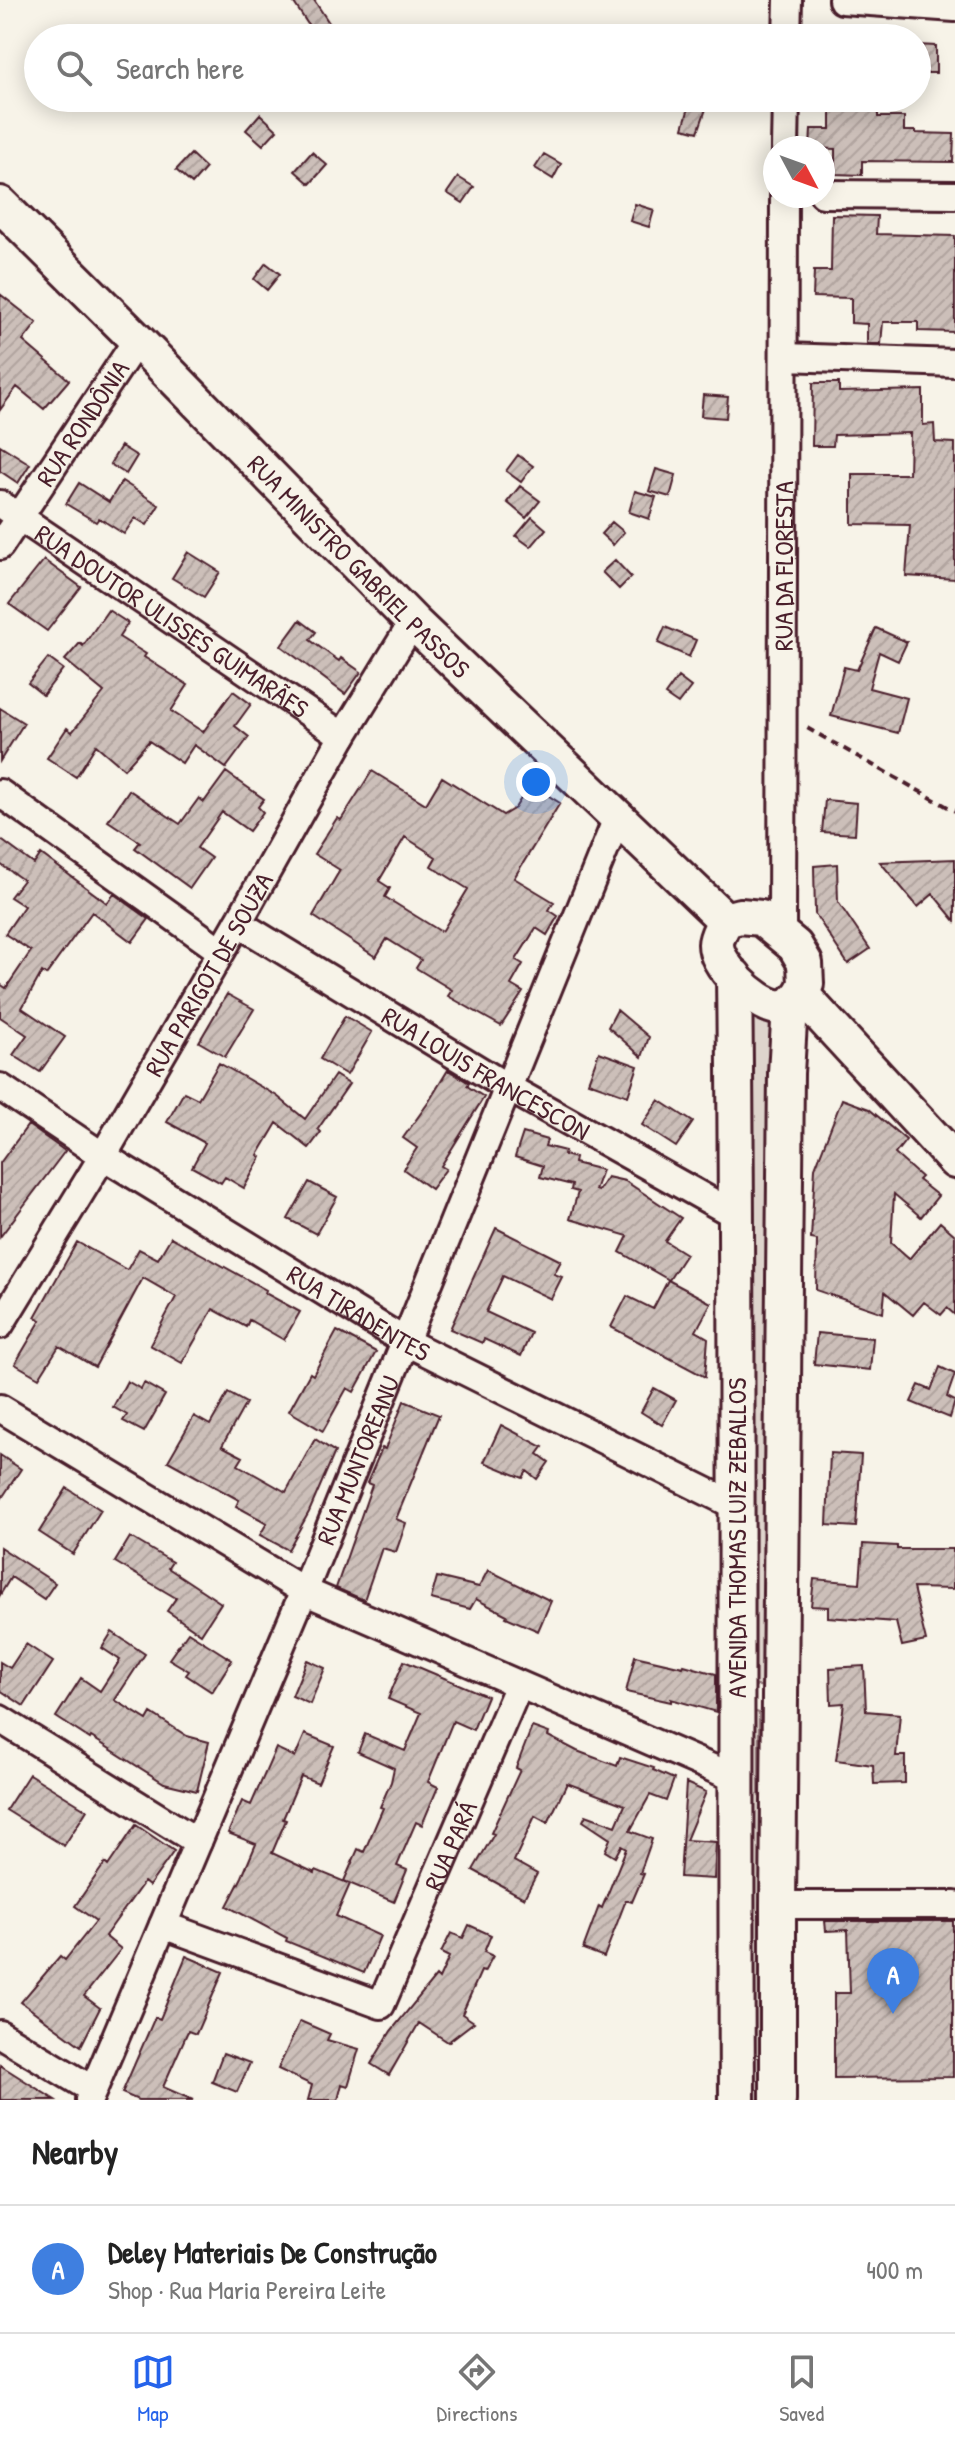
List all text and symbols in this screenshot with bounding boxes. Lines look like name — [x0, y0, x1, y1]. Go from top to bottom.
search box — [24, 24, 931, 112]
icon: search — [52, 46, 96, 90]
text: Search here — [116, 48, 244, 88]
north arrow — [763, 136, 835, 208]
street label: RUA RONDÔNIA — [27, 353, 137, 493]
street label: RUA MINISTRO GABRIEL PASSOS — [241, 446, 478, 685]
street label: RUA DA FLORESTA — [765, 481, 801, 651]
street label: RUA DOUTOR ULISSES GUIMARÃES — [29, 516, 316, 726]
your location — [516, 762, 556, 802]
street label: RUA PARIGOT DE SOUZA — [136, 866, 281, 1082]
street label: RUA LOUIS FRANCESCON — [376, 998, 596, 1148]
street label: RUA TIRADENTES — [281, 1256, 436, 1369]
street label: RUA MUNTOREANU — [307, 1370, 407, 1550]
street label: AVENIDA THOMAS LUIZ ZEBALLOS — [719, 1378, 754, 1698]
street label: RUA PARÁ — [415, 1795, 485, 1896]
pin: A — [867, 1948, 919, 2014]
text: Nearby — [32, 2129, 118, 2175]
text: Deley Materiais De Construção — [108, 2232, 437, 2272]
text: A — [52, 2252, 64, 2287]
text: 400 m — [866, 2252, 923, 2287]
text: Shop · Rua Maria Pereira Leite — [108, 2272, 386, 2307]
tab: Map — [131, 2350, 175, 2428]
tab: Directions — [437, 2350, 518, 2428]
tab: Saved — [779, 2350, 824, 2428]

